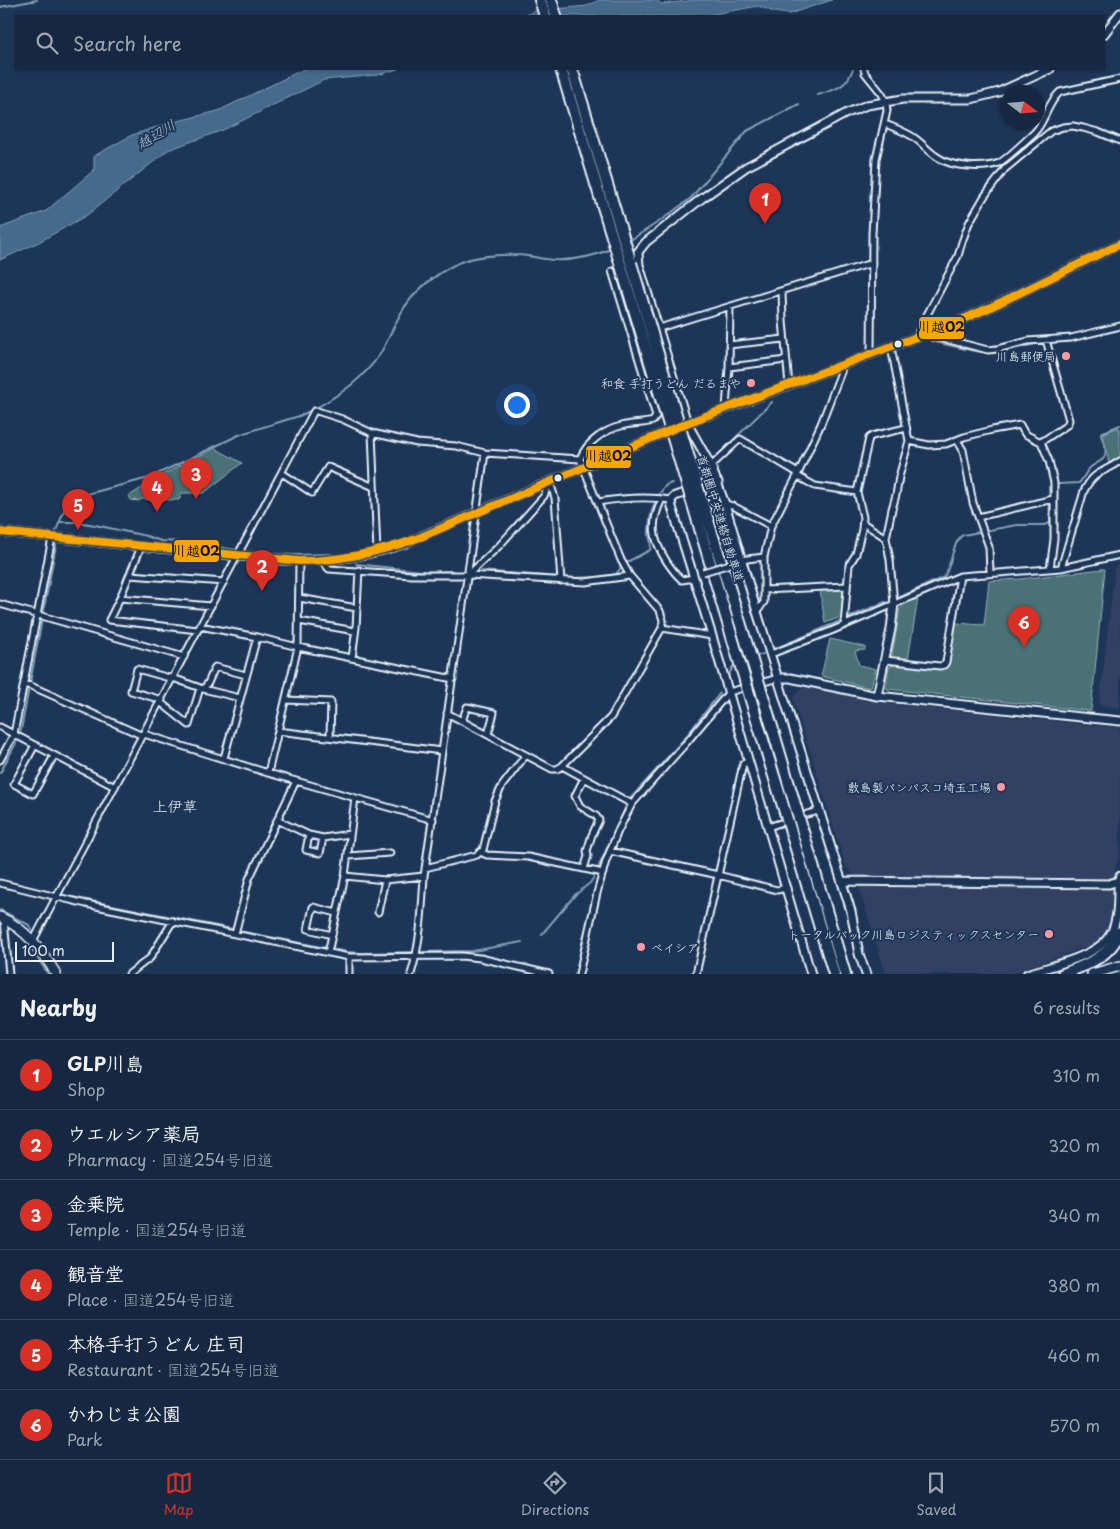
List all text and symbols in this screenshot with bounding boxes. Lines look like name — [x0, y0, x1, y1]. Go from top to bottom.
search box — [15, 15, 1105, 70]
icon: search — [33, 29, 61, 57]
text: Search here — [73, 29, 182, 57]
north arrow — [1000, 85, 1045, 130]
water label: 越辺川 — [132, 114, 179, 154]
pin: 1 — [749, 183, 781, 224]
text: 川越02 — [917, 316, 965, 337]
line badge: 川越02 — [918, 316, 965, 340]
unlabelled marker — [893, 339, 903, 349]
place label: 川島郵便局 — [996, 347, 1056, 365]
marker: 川島郵便局 — [1060, 350, 1072, 362]
place label: 和食 手打うどん だるまや — [601, 374, 741, 392]
marker: 和食 手打うどん だるまや — [745, 377, 757, 389]
your location — [504, 392, 530, 418]
text: 川越02 — [584, 445, 632, 466]
line badge: 川越02 — [585, 445, 632, 469]
street label: 首都圏中央連絡自動車道 — [693, 452, 749, 584]
pin: 3 — [180, 458, 212, 499]
pin: 4 — [141, 471, 173, 512]
unlabelled marker — [553, 473, 563, 483]
pin: 5 — [62, 489, 94, 530]
line badge: 川越02 — [173, 539, 220, 563]
text: 川越02 — [172, 540, 220, 561]
pin: 2 — [246, 550, 278, 591]
pin: 6 — [1008, 606, 1040, 647]
place label: 敷島製パンパスコ埼玉工場 — [847, 778, 991, 796]
marker: 敷島製パンパスコ埼玉工場 — [995, 781, 1007, 793]
district label: 上伊草 — [152, 794, 198, 817]
place label: トータルバック川島ロジスティックスセンター — [788, 925, 1039, 943]
marker: トータルバック川島ロジスティックスセンター — [1043, 928, 1055, 940]
place label: ベイシア — [651, 938, 699, 956]
scale bar — [15, 939, 114, 962]
text: 100 m — [22, 940, 65, 961]
marker: ベイシア — [635, 941, 647, 953]
text: Nearby — [20, 991, 97, 1023]
text: 6 results — [1033, 995, 1100, 1019]
text: GLP川島 — [67, 1049, 144, 1077]
text: 1 — [32, 1063, 40, 1087]
text: 310 m — [1052, 1063, 1100, 1087]
text: Shop — [67, 1077, 105, 1101]
text: ウエルシア薬局 — [67, 1119, 200, 1147]
text: 2 — [30, 1133, 42, 1157]
text: 320 m — [1049, 1133, 1100, 1157]
text: Pharmacy · 国道254号旧道 — [67, 1147, 273, 1171]
text: 金乗院 — [67, 1189, 124, 1217]
text: 3 — [31, 1203, 41, 1227]
text: 340 m — [1048, 1203, 1100, 1227]
text: Temple · 国道254号旧道 — [67, 1217, 247, 1241]
text: 観音堂 — [67, 1259, 124, 1287]
text: 4 — [31, 1273, 41, 1297]
text: 380 m — [1048, 1273, 1100, 1297]
text: Place · 国道254号旧道 — [67, 1287, 235, 1311]
text: 本格手打うどん 庄司 — [67, 1329, 245, 1357]
text: 5 — [31, 1343, 41, 1367]
text: 460 m — [1048, 1343, 1100, 1367]
text: Restaurant · 国道254号旧道 — [67, 1357, 279, 1381]
text: かわじま公園 — [67, 1399, 181, 1427]
text: 6 — [30, 1413, 42, 1437]
text: 570 m — [1049, 1413, 1100, 1437]
text: Park — [67, 1427, 103, 1451]
tab: Map — [164, 1469, 194, 1520]
tab: Directions — [521, 1469, 589, 1520]
tab: Saved — [917, 1469, 956, 1520]

